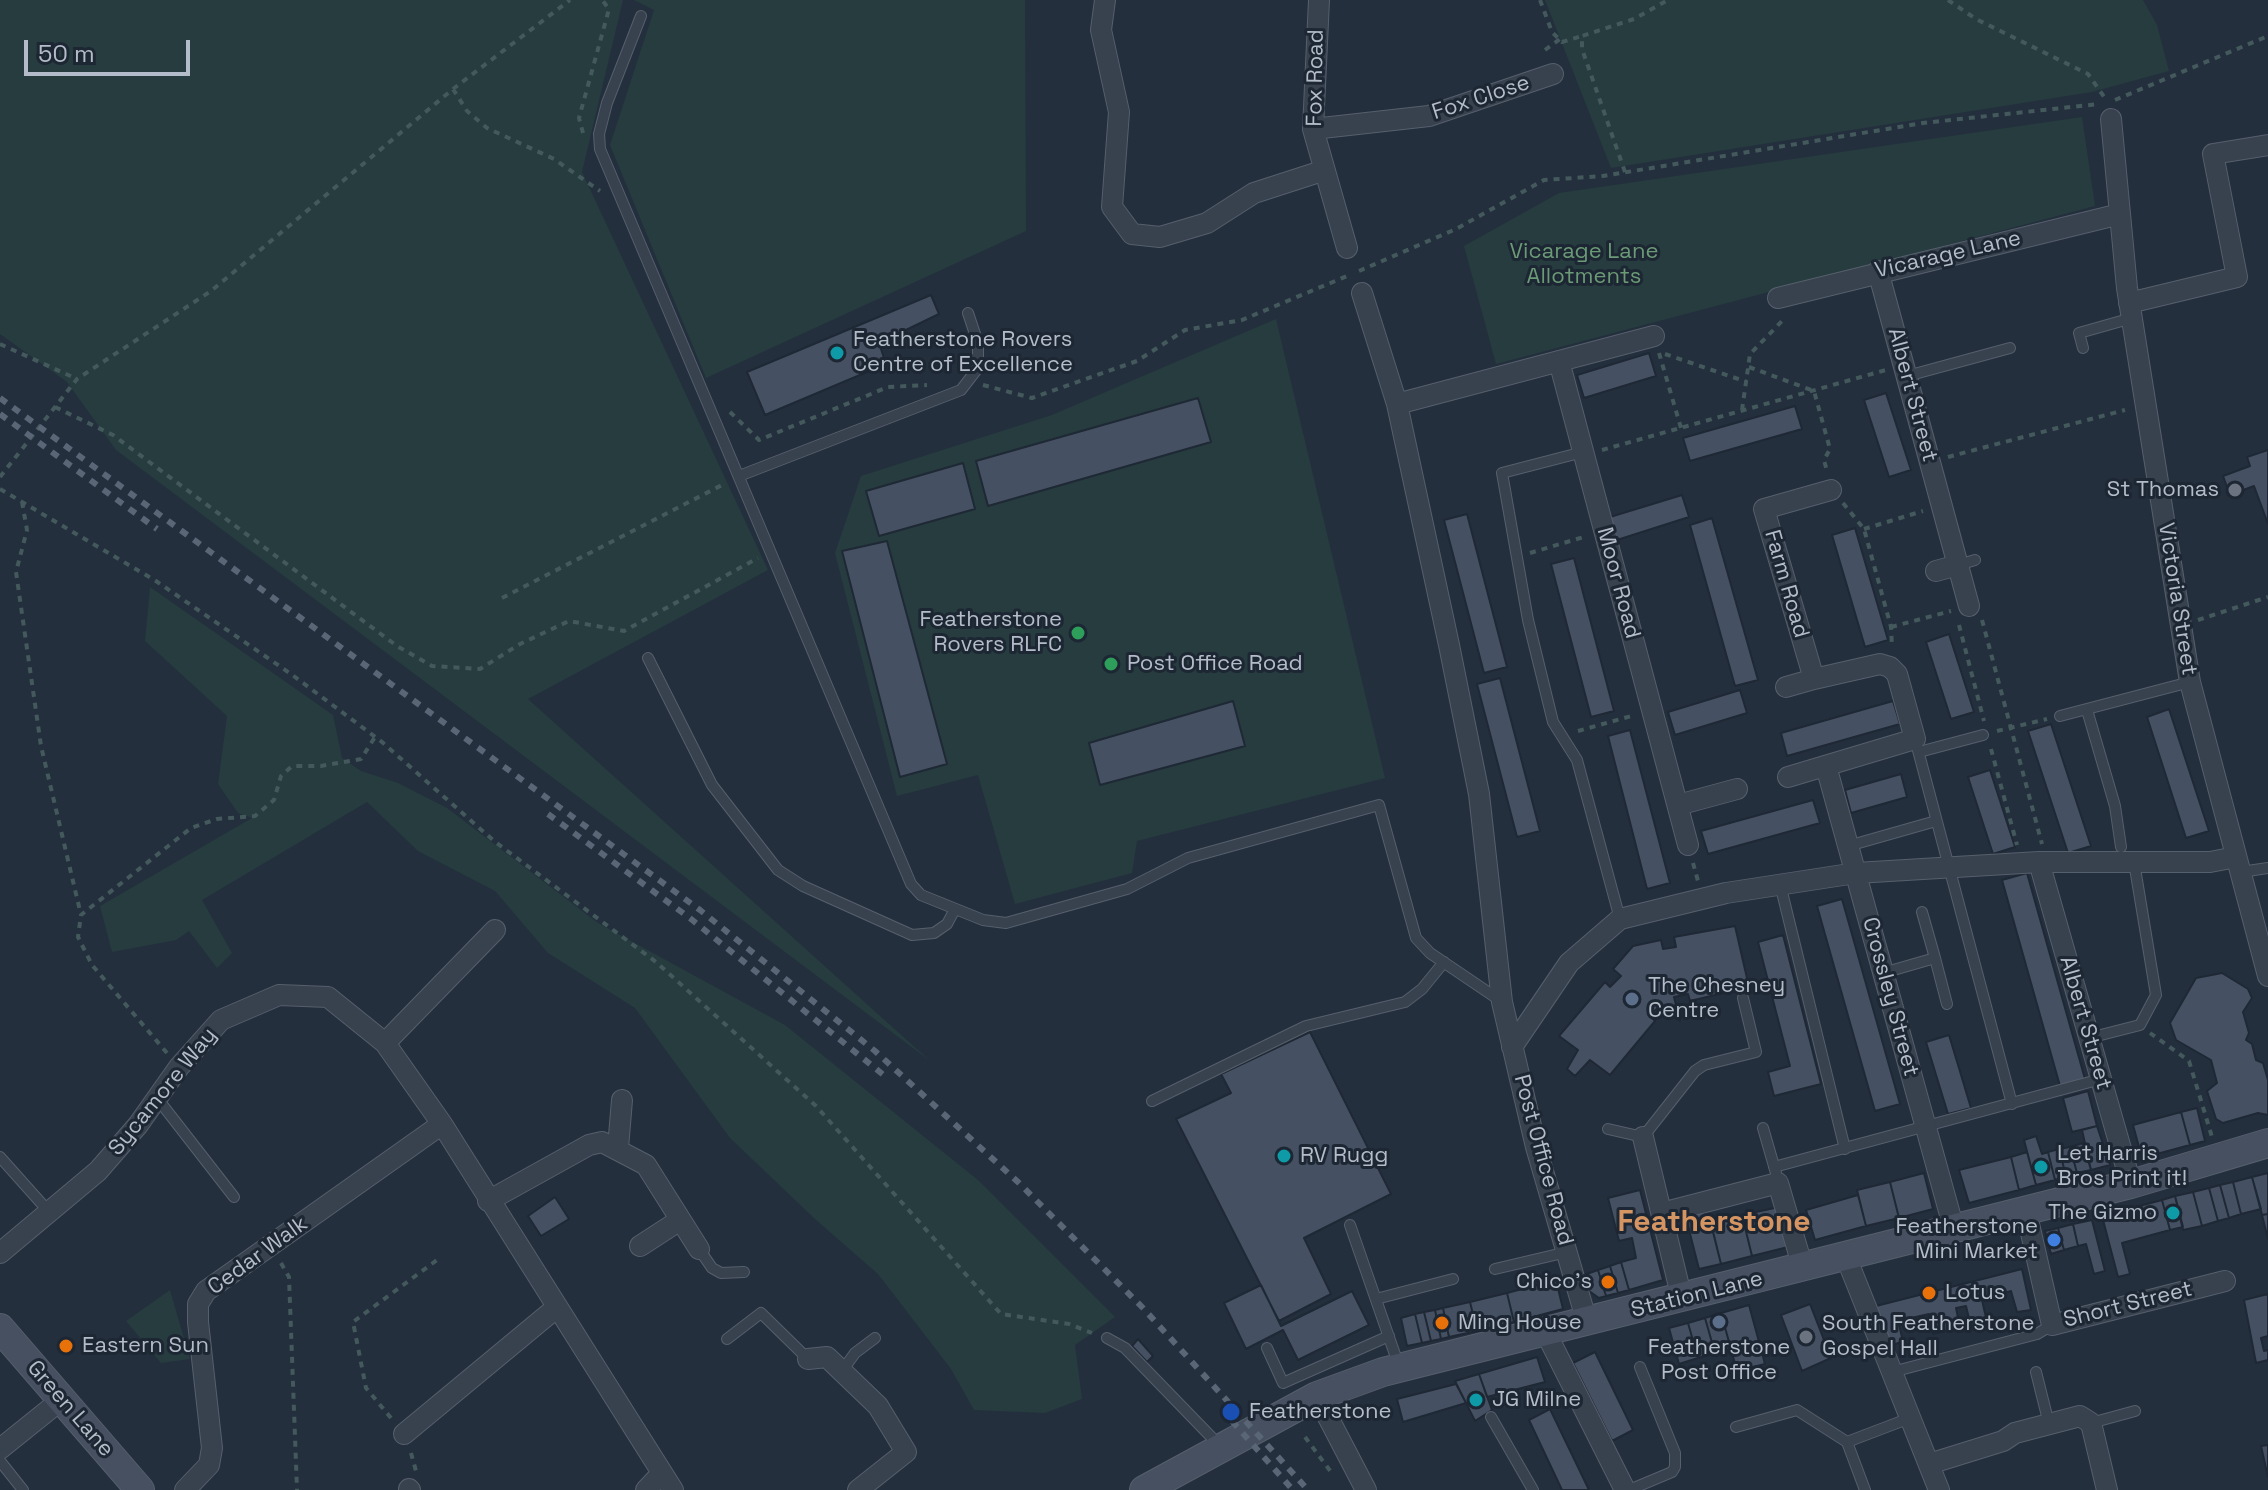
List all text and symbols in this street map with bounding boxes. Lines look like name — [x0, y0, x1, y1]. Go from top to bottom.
scale bar — [28, 24, 194, 74]
street label: Fox Road — [1302, 29, 1330, 127]
text: 50 m — [38, 38, 95, 69]
street label: Fox Close — [1429, 70, 1533, 126]
street label: Vicarage Lane — [1872, 225, 2024, 285]
park label: Vicarage Lane Allotments — [1509, 239, 1659, 290]
street label: Albert Street — [1881, 325, 1943, 465]
place label: Featherstone Rovers Centre of Excellence — [853, 327, 1073, 378]
marker: Featherstone Rovers Centre of Excellence — [828, 344, 846, 362]
place label: St Thomas — [2107, 477, 2219, 503]
marker: St Thomas — [2226, 481, 2244, 499]
street label: Victoria Street — [2152, 521, 2202, 677]
street label: Moor Road — [1590, 524, 1646, 642]
street label: Farm Road — [1758, 527, 1814, 641]
place label: Featherstone Rovers RLFC — [919, 607, 1062, 658]
marker: Featherstone Rovers RLFC — [1069, 624, 1087, 642]
place label: Post Office Road — [1127, 651, 1303, 677]
marker: Post Office Road — [1102, 655, 1120, 673]
street label: Crossley Street — [1856, 915, 1924, 1079]
street label: Albert Street — [2053, 953, 2117, 1093]
place label: The Chesney Centre — [1648, 973, 1785, 1024]
marker: The Chesney Centre — [1623, 990, 1641, 1008]
street label: Sycamore Way — [103, 1023, 223, 1161]
street label: Post Office Road — [1508, 1072, 1578, 1248]
place label: Let Harris Bros Print it! — [2057, 1141, 2187, 1192]
place label: RV Rugg — [1300, 1143, 1388, 1169]
marker: RV Rugg — [1275, 1147, 1293, 1165]
marker: Let Harris Bros Print it! — [2032, 1158, 2050, 1176]
place label: The Gizmo — [2048, 1200, 2157, 1226]
marker: The Gizmo — [2164, 1204, 2182, 1222]
district label: Featherstone — [1617, 1205, 1811, 1241]
street label: Cedar Walk — [203, 1211, 313, 1301]
place label: Featherstone Mini Market — [1895, 1214, 2038, 1266]
marker: Featherstone Mini Market — [2045, 1231, 2063, 1249]
street label: Station Lane — [1628, 1266, 1766, 1324]
place label: Chico's — [1516, 1269, 1592, 1295]
marker: Chico's — [1599, 1273, 1617, 1291]
street label: Short Street — [2061, 1276, 2195, 1334]
place label: Lotus — [1945, 1280, 2005, 1306]
marker: Lotus — [1920, 1284, 1938, 1302]
place label: Ming House — [1458, 1310, 1582, 1336]
place label: South Featherstone Gospel Hall — [1822, 1311, 2034, 1362]
marker: Featherstone Post Office — [1710, 1313, 1728, 1331]
marker: Ming House — [1433, 1314, 1451, 1332]
marker: South Featherstone Gospel Hall — [1797, 1328, 1815, 1346]
place label: Eastern Sun — [82, 1333, 209, 1359]
place label: Featherstone Post Office — [1648, 1335, 1790, 1386]
marker: Eastern Sun — [57, 1337, 75, 1355]
street label: Green Lane — [21, 1356, 119, 1462]
place label: JG Milne — [1492, 1387, 1581, 1413]
marker: JG Milne — [1467, 1391, 1485, 1409]
place label: Featherstone — [1249, 1399, 1392, 1425]
marker: Featherstone — [1220, 1401, 1242, 1423]

